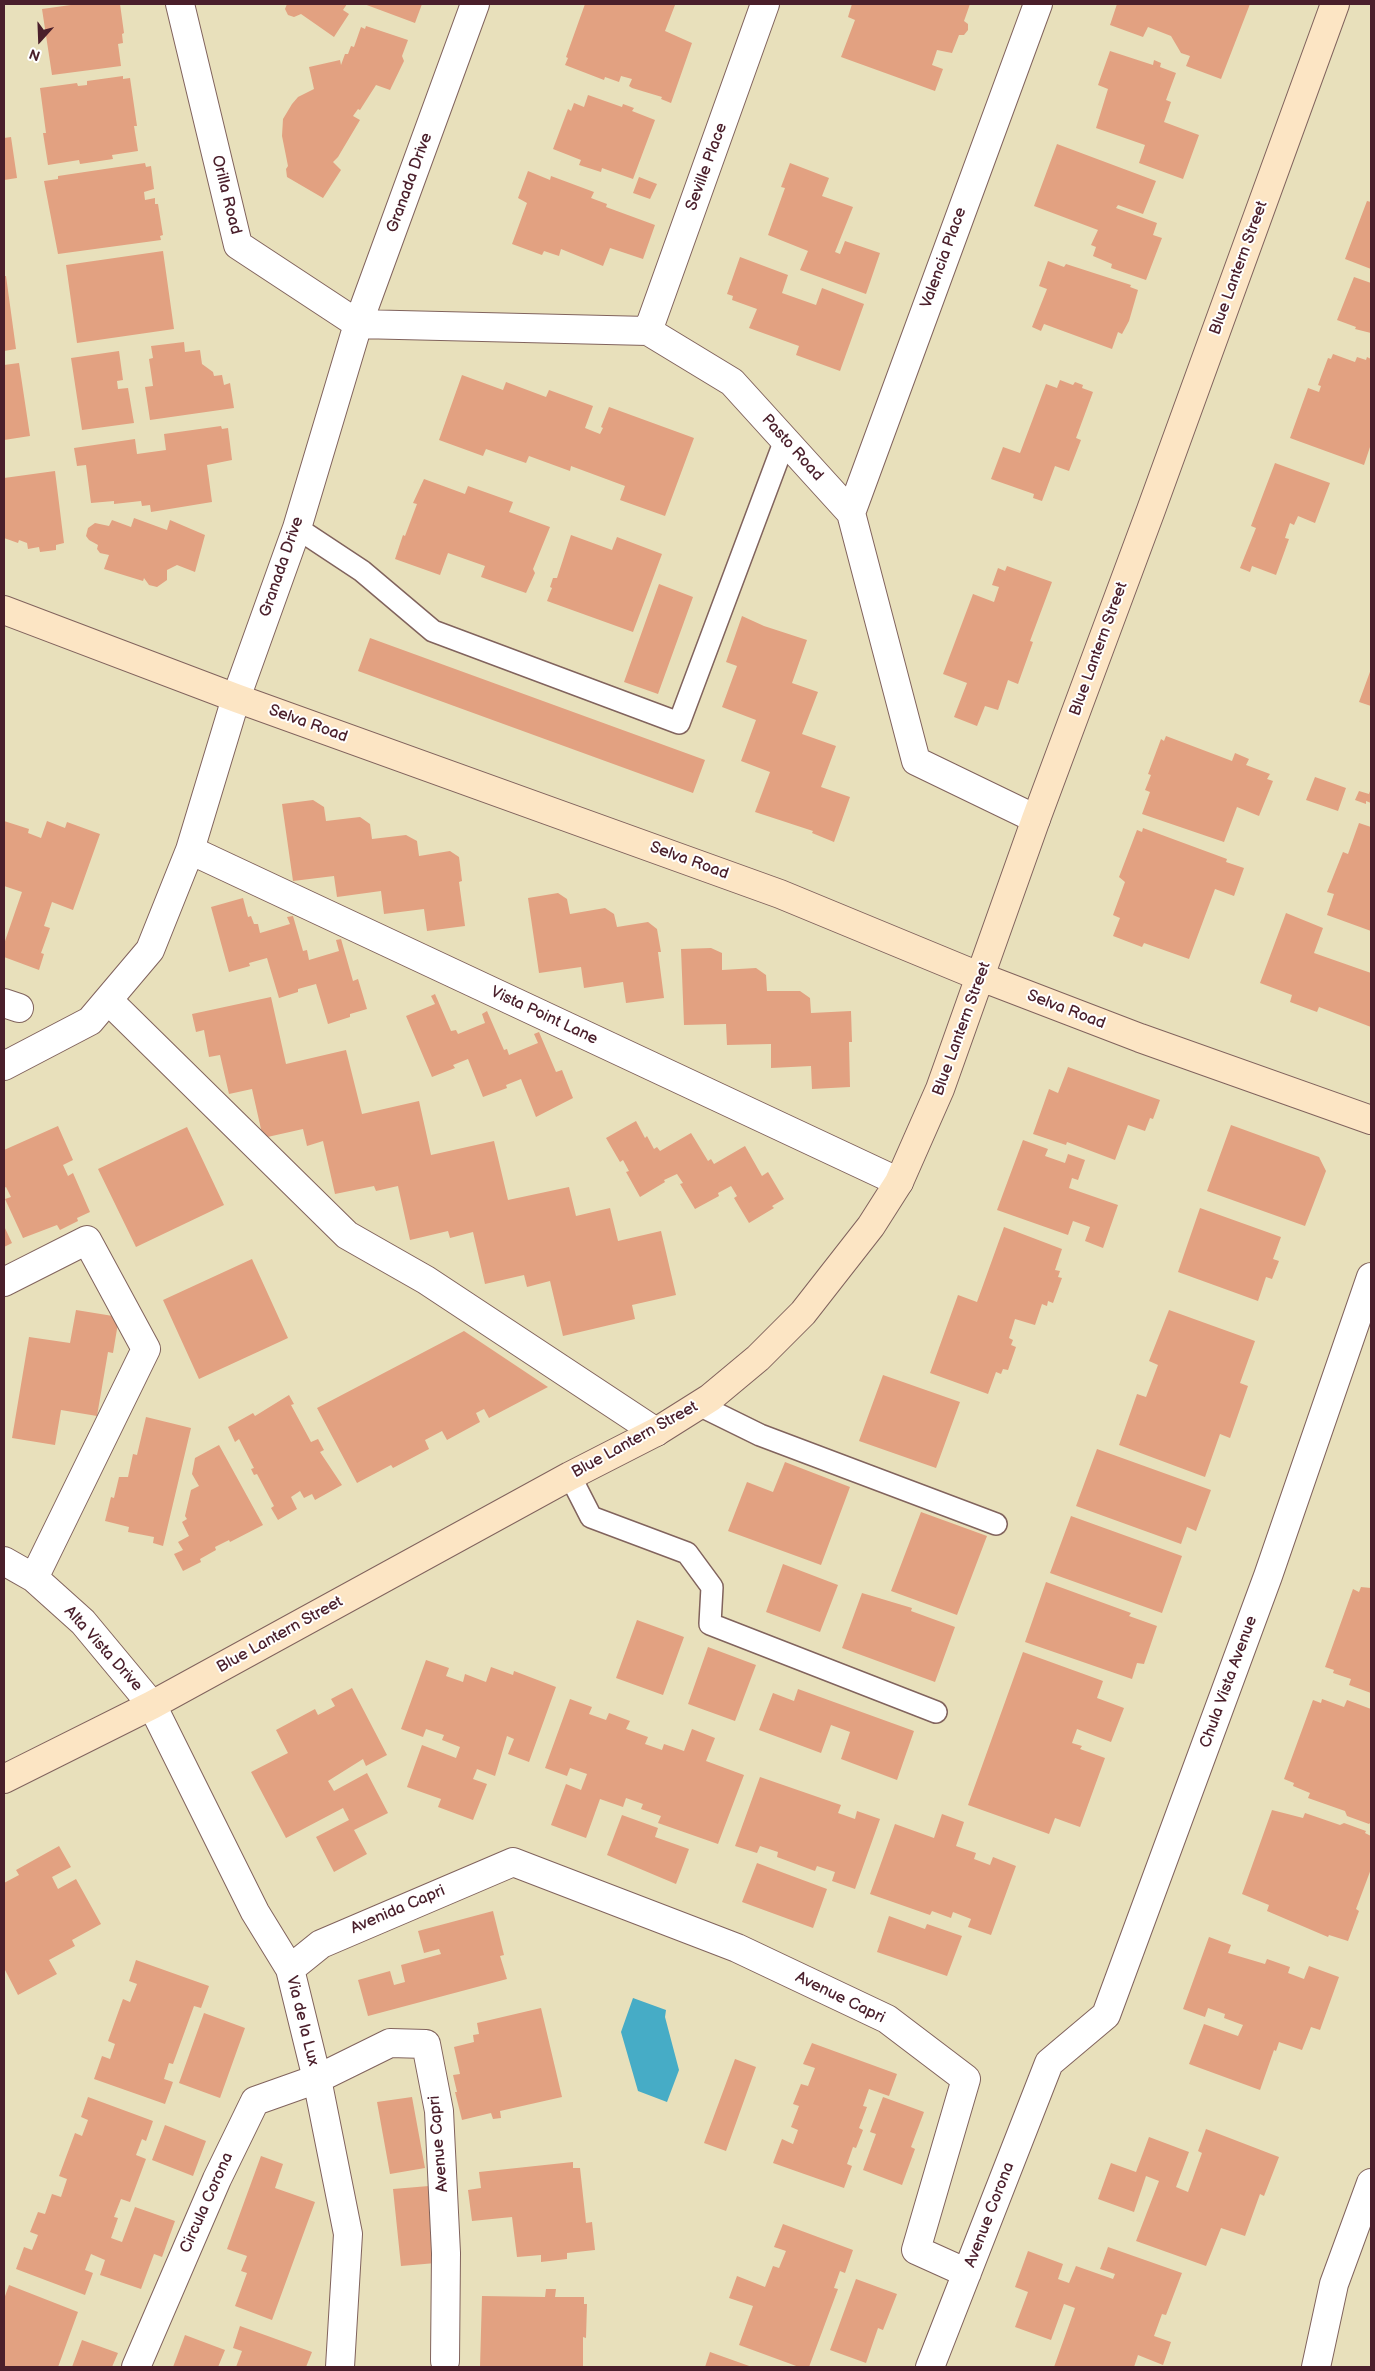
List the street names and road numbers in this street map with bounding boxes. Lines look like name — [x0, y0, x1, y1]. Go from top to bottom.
street label: Seville Place — [682, 121, 732, 213]
street label: Granada Drive — [383, 130, 437, 236]
street label: Orilla Road — [207, 153, 245, 237]
street label: Blue Lantern Street — [1206, 198, 1272, 338]
street label: Valencia Place — [917, 205, 971, 311]
street label: Pasto Road — [757, 411, 827, 485]
street label: Granada Drive — [256, 514, 308, 620]
street label: Blue Lantern Street — [1066, 579, 1132, 719]
street label: Selva Road — [266, 701, 350, 747]
street label: Selva Road — [647, 838, 731, 884]
street label: Blue Lantern Street — [929, 959, 995, 1099]
street label: Vista Point Lane — [487, 983, 601, 1049]
street label: Selva Road — [1024, 986, 1108, 1034]
street label: Blue Lantern Street — [569, 1397, 701, 1483]
street label: Blue Lantern Street — [214, 1592, 346, 1678]
street label: Alta Vista Drive — [60, 1602, 146, 1696]
street label: Chula Vista Avenue — [1196, 1613, 1262, 1751]
street label: Avenida Capri — [348, 1881, 448, 1939]
street label: Avenue Capri — [792, 1968, 888, 2028]
street label: Via de la Lux — [282, 1974, 322, 2068]
street label: Avenue Capri — [425, 2095, 453, 2193]
street label: Circula Corona — [176, 2150, 238, 2256]
street label: Avenue Corona — [961, 2160, 1019, 2270]

